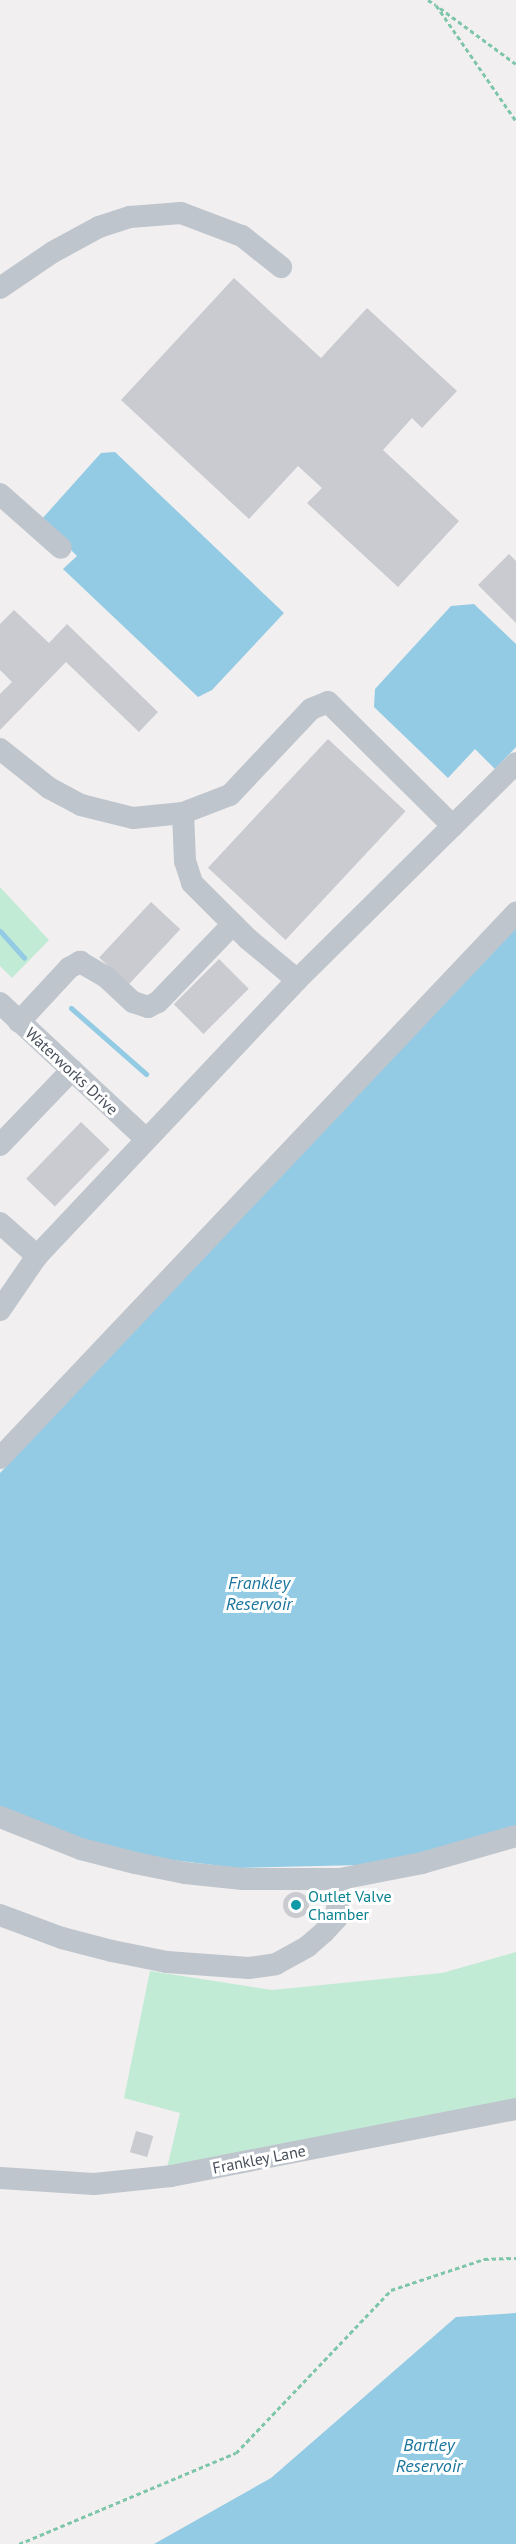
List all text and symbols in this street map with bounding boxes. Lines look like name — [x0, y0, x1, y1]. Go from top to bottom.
street label: Waterworks Drive — [22, 1023, 122, 1119]
water label: Frankley Reservoir — [226, 1573, 292, 1616]
place label: Outlet Valve Chamber — [308, 1886, 392, 1924]
marker: Outlet Valve Chamber — [289, 1898, 303, 1912]
street label: Frankley Lane — [211, 2141, 307, 2177]
water label: Bartley Reservoir — [396, 2435, 462, 2478]

